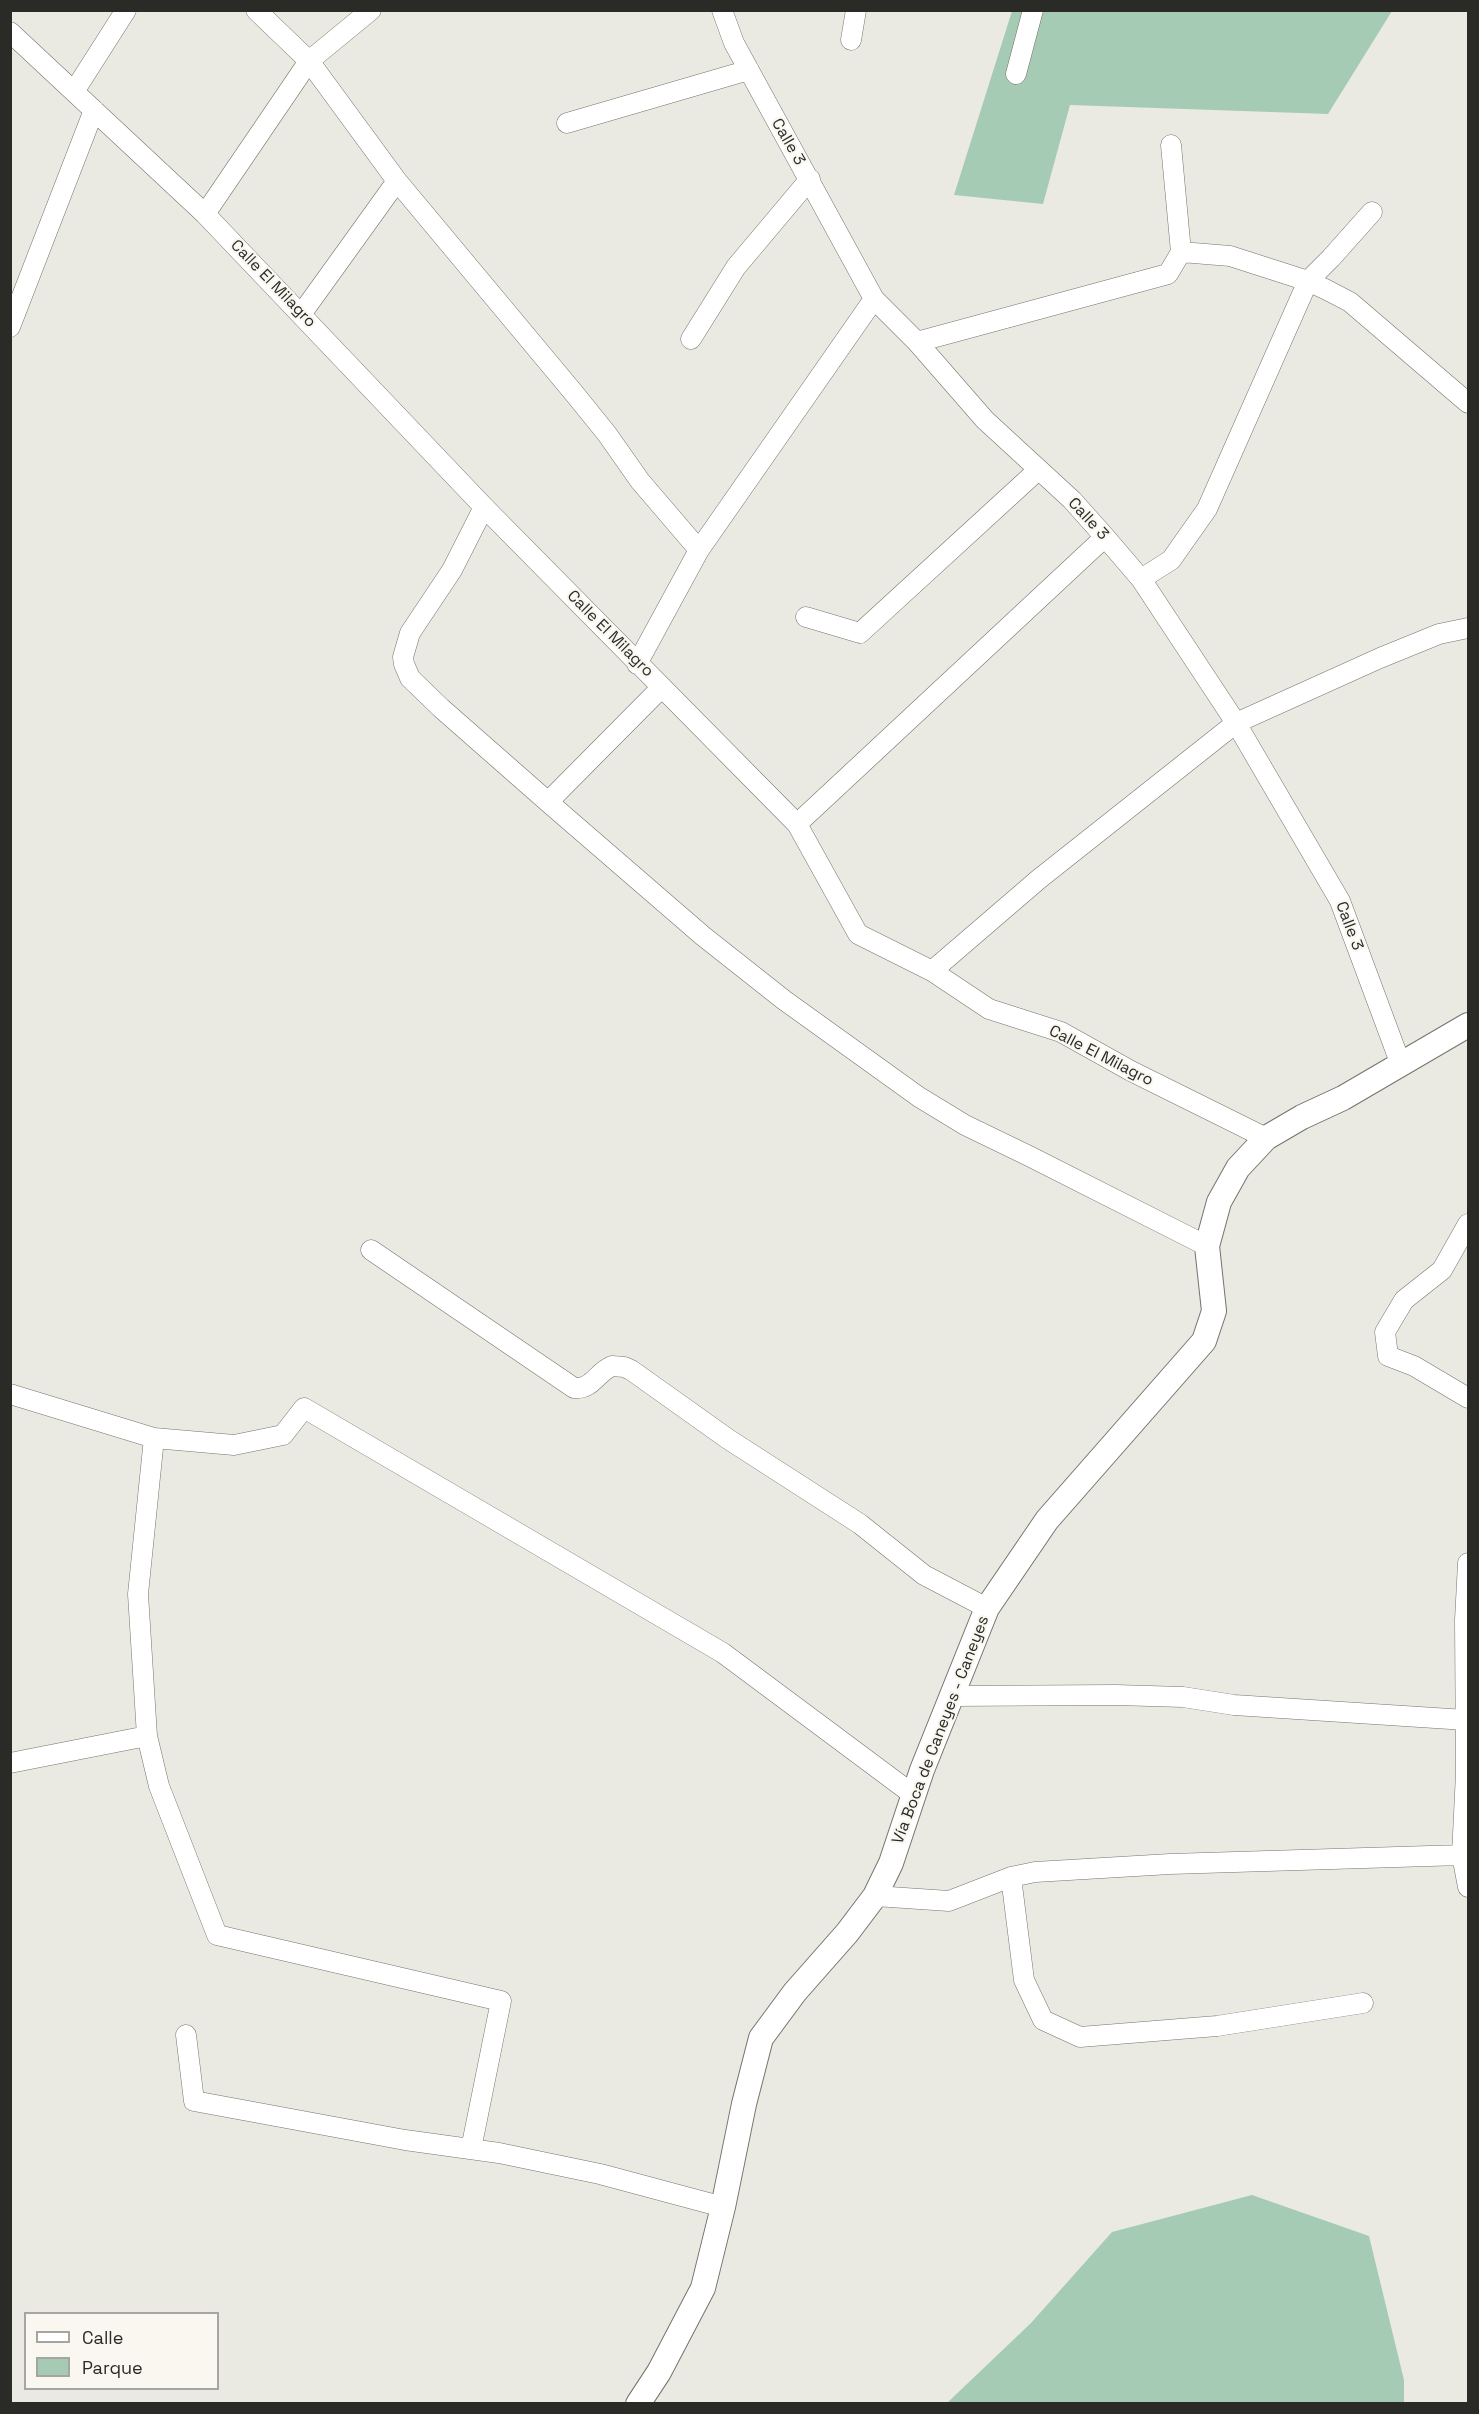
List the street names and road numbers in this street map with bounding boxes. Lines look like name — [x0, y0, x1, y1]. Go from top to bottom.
street label: Calle 3 — [767, 115, 809, 169]
street label: Calle El Milagro — [226, 236, 320, 332]
street label: Calle 3 — [1064, 494, 1112, 544]
street label: Calle El Milagro — [563, 587, 657, 681]
street label: Calle 3 — [1331, 899, 1367, 953]
street label: Calle El Milagro — [1046, 1021, 1156, 1091]
street label: Vía Boca de Caneyes - Caneyes — [889, 1613, 993, 1847]

